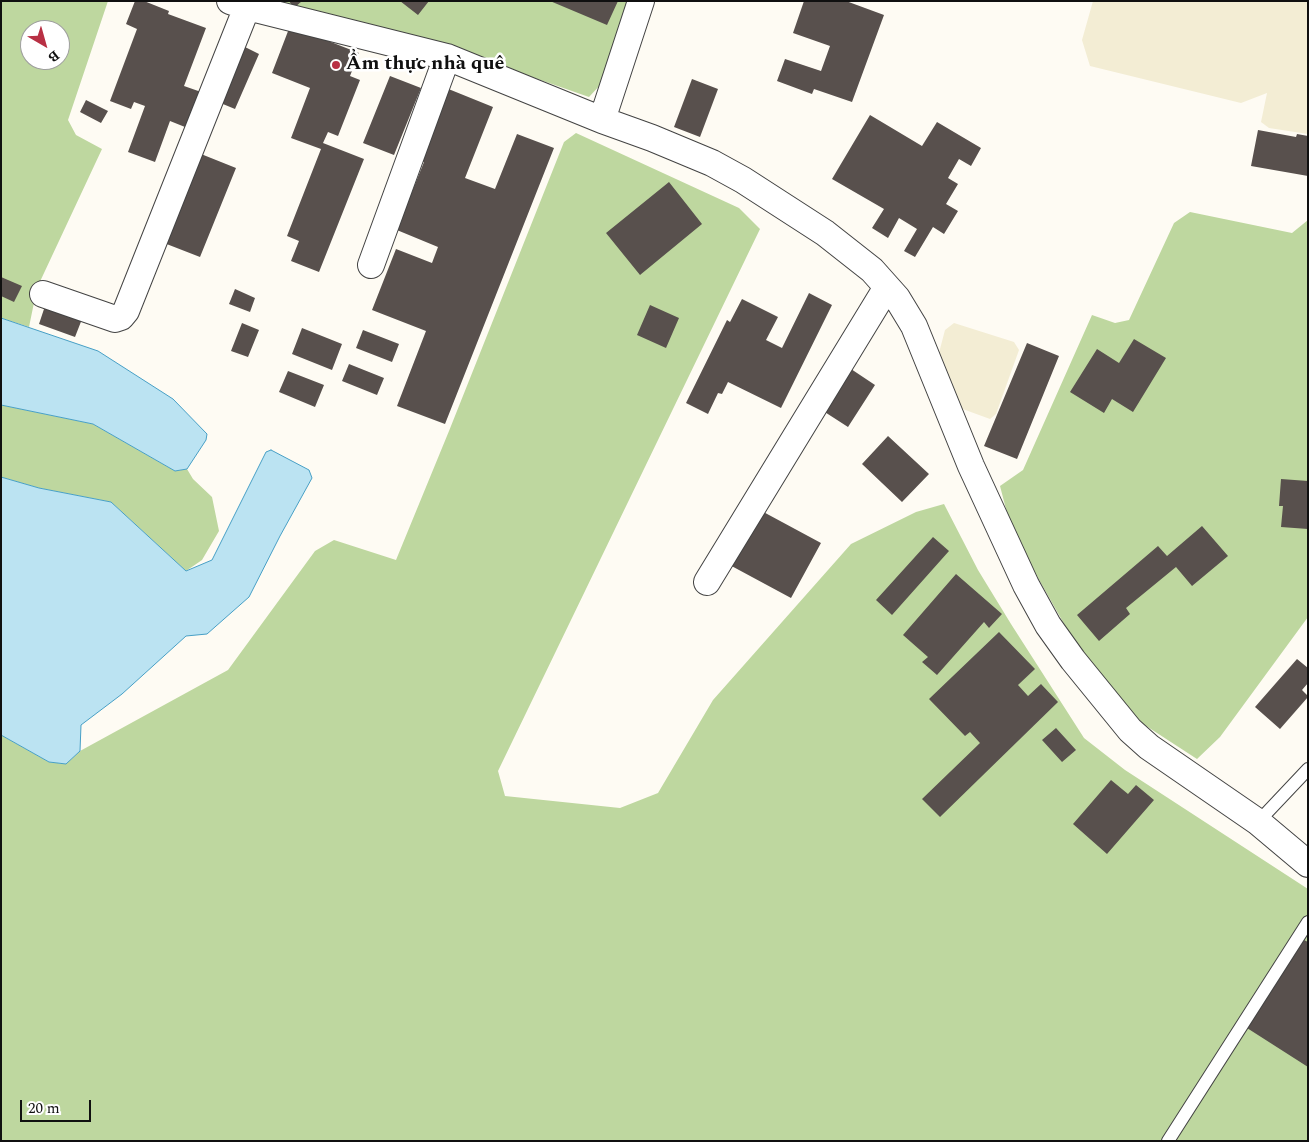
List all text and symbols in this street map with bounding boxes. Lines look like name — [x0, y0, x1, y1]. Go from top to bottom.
north arrow — [20, 20, 70, 70]
text: B — [44, 45, 64, 68]
place label: Ẩm thực nhà quê — [346, 53, 504, 77]
marker: Ẩm thực nhà quê — [330, 59, 342, 71]
scale bar — [22, 1090, 94, 1122]
text: 20 m — [28, 1097, 60, 1120]

